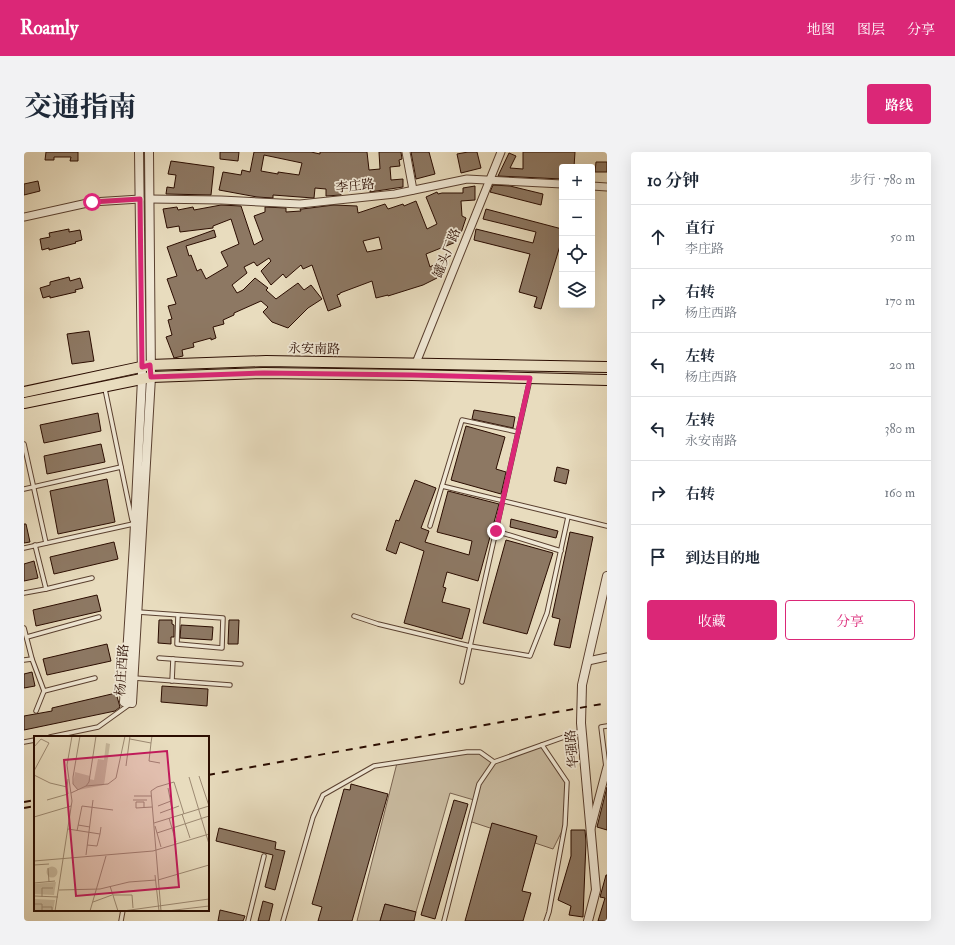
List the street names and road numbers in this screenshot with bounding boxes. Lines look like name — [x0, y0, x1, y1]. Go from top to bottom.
street label: 李庄路 — [335, 176, 375, 196]
street label: 罐头厂路 — [430, 226, 464, 280]
street label: 永安南路 — [288, 341, 340, 357]
street label: 杨庄西路 — [112, 643, 132, 697]
street label: 华强路 — [562, 729, 582, 769]

